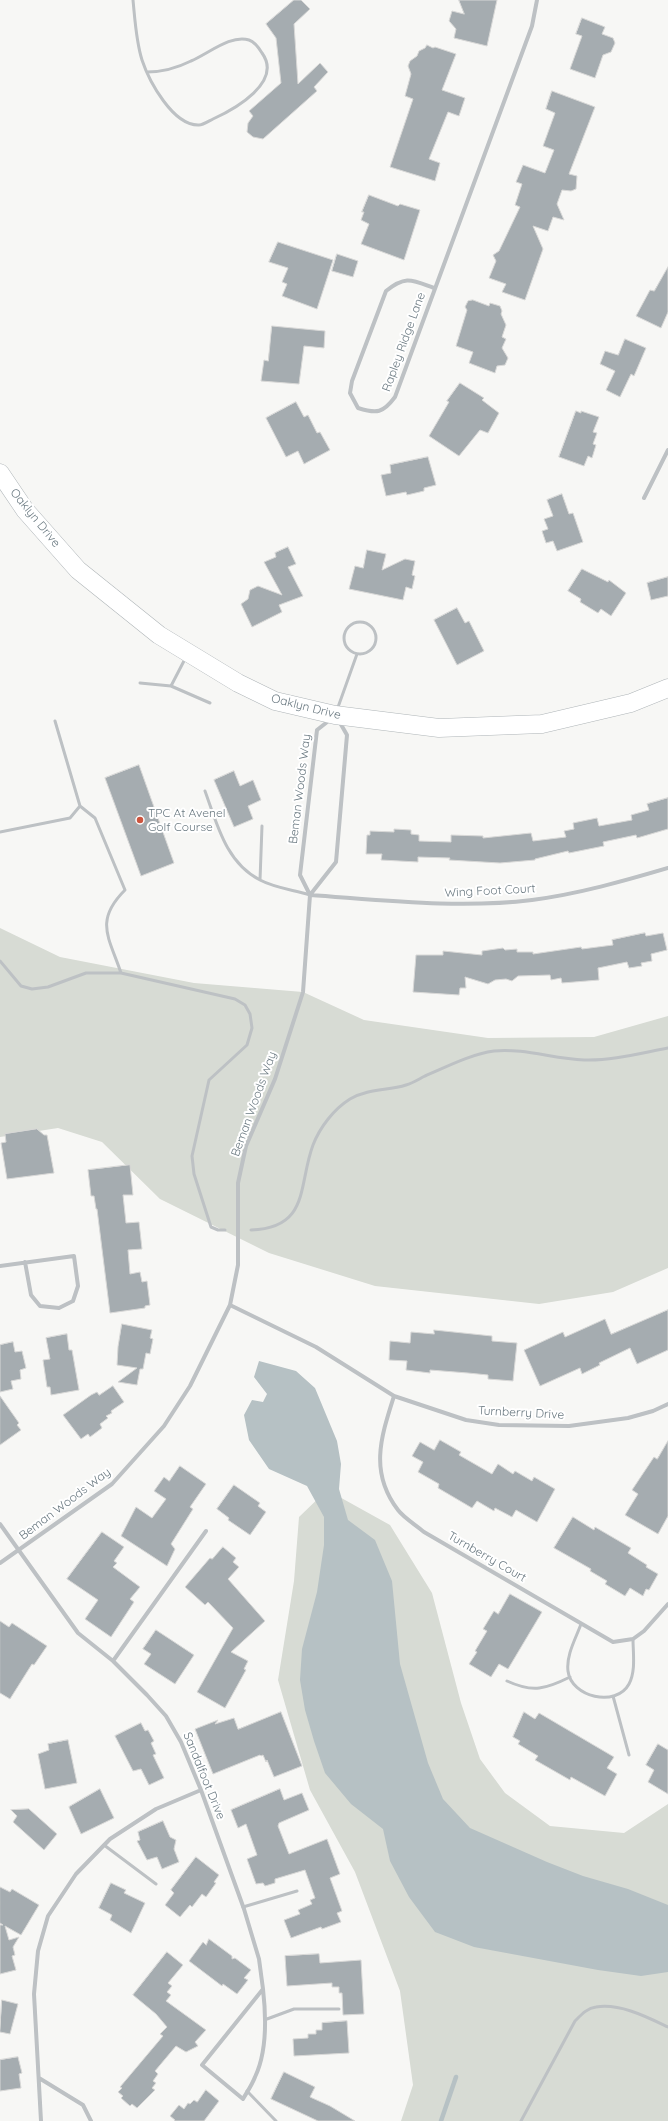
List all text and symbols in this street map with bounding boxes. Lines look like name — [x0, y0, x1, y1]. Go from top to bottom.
street label: Rapley Ridge Lane — [379, 290, 429, 394]
street label: Oaklyn Drive — [7, 486, 63, 550]
street label: Oaklyn Drive — [270, 691, 342, 723]
street label: Beman Woods Way — [286, 733, 314, 845]
place label: TPC At Avenel Golf Course — [148, 806, 226, 834]
marker: TPC At Avenel Golf Course — [135, 815, 145, 825]
street label: Wing Foot Court — [444, 881, 536, 901]
street label: Beman Woods Way — [228, 1050, 280, 1158]
street label: Turnberry Drive — [477, 1404, 565, 1422]
street label: Beman Woods Way — [16, 1465, 114, 1543]
street label: Turnberry Court — [445, 1529, 529, 1585]
street label: Sandalfoot Drive — [180, 1730, 228, 1822]

